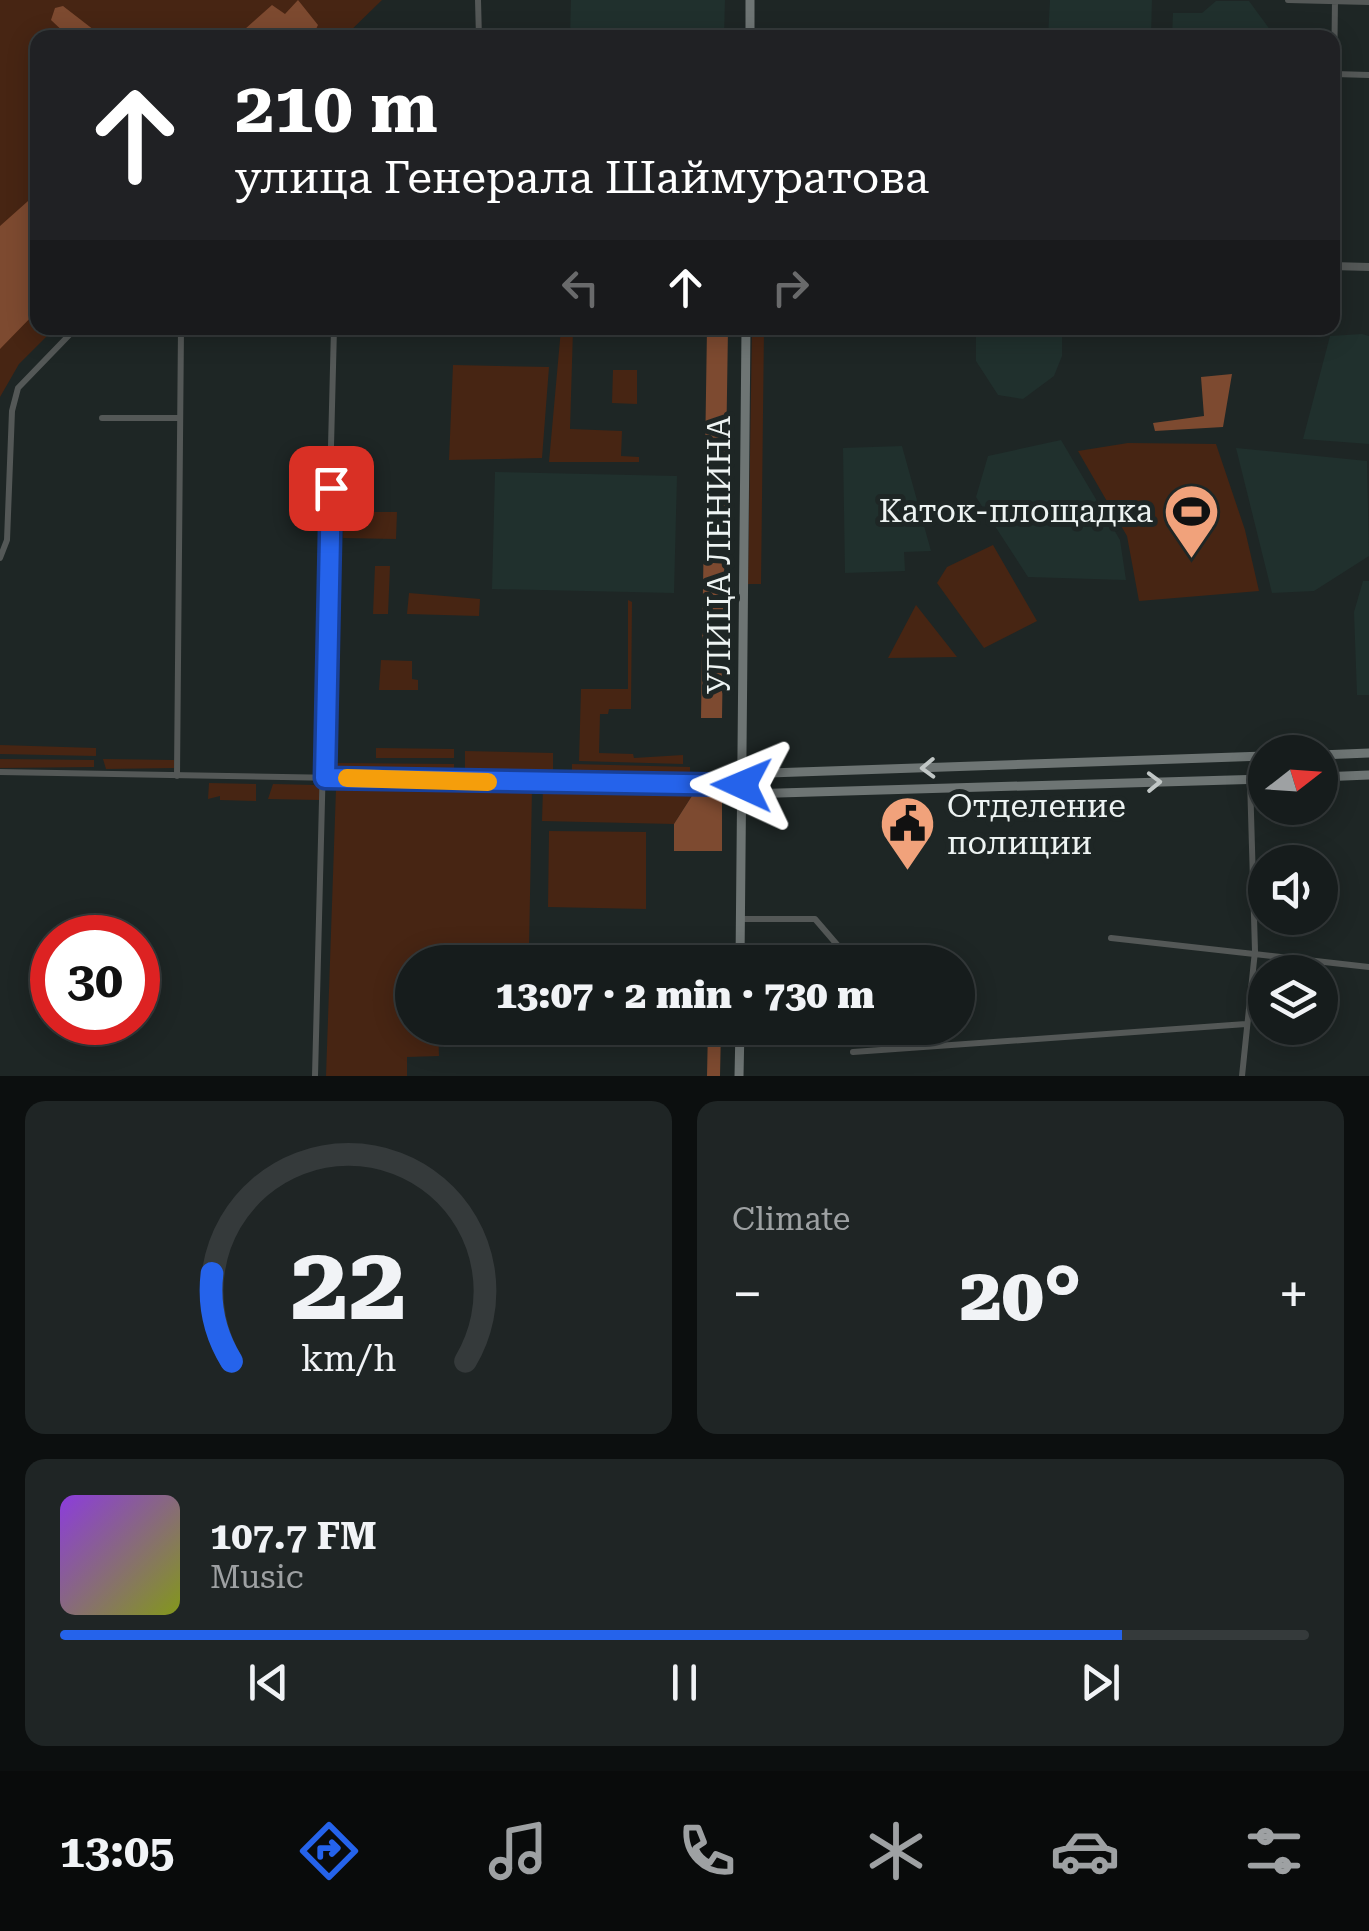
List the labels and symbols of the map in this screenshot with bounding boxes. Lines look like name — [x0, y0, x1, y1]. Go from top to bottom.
street label: УЛИЦА ЛЕНИНА — [700, 415, 738, 694]
pin — [289, 446, 374, 531]
sports icon: Каток-площадка — [1162, 481, 1222, 560]
place label: Каток-площадка — [879, 492, 1153, 530]
position arrow — [690, 733, 794, 837]
north arrow — [1248, 735, 1338, 825]
one-way arrow — [919, 757, 935, 778]
one-way arrow — [1146, 772, 1162, 793]
place label: Отделение полиции — [947, 787, 1126, 862]
public building icon: Отделение полиции — [878, 794, 938, 873]
speed limit sign: 30 — [30, 915, 160, 1045]

